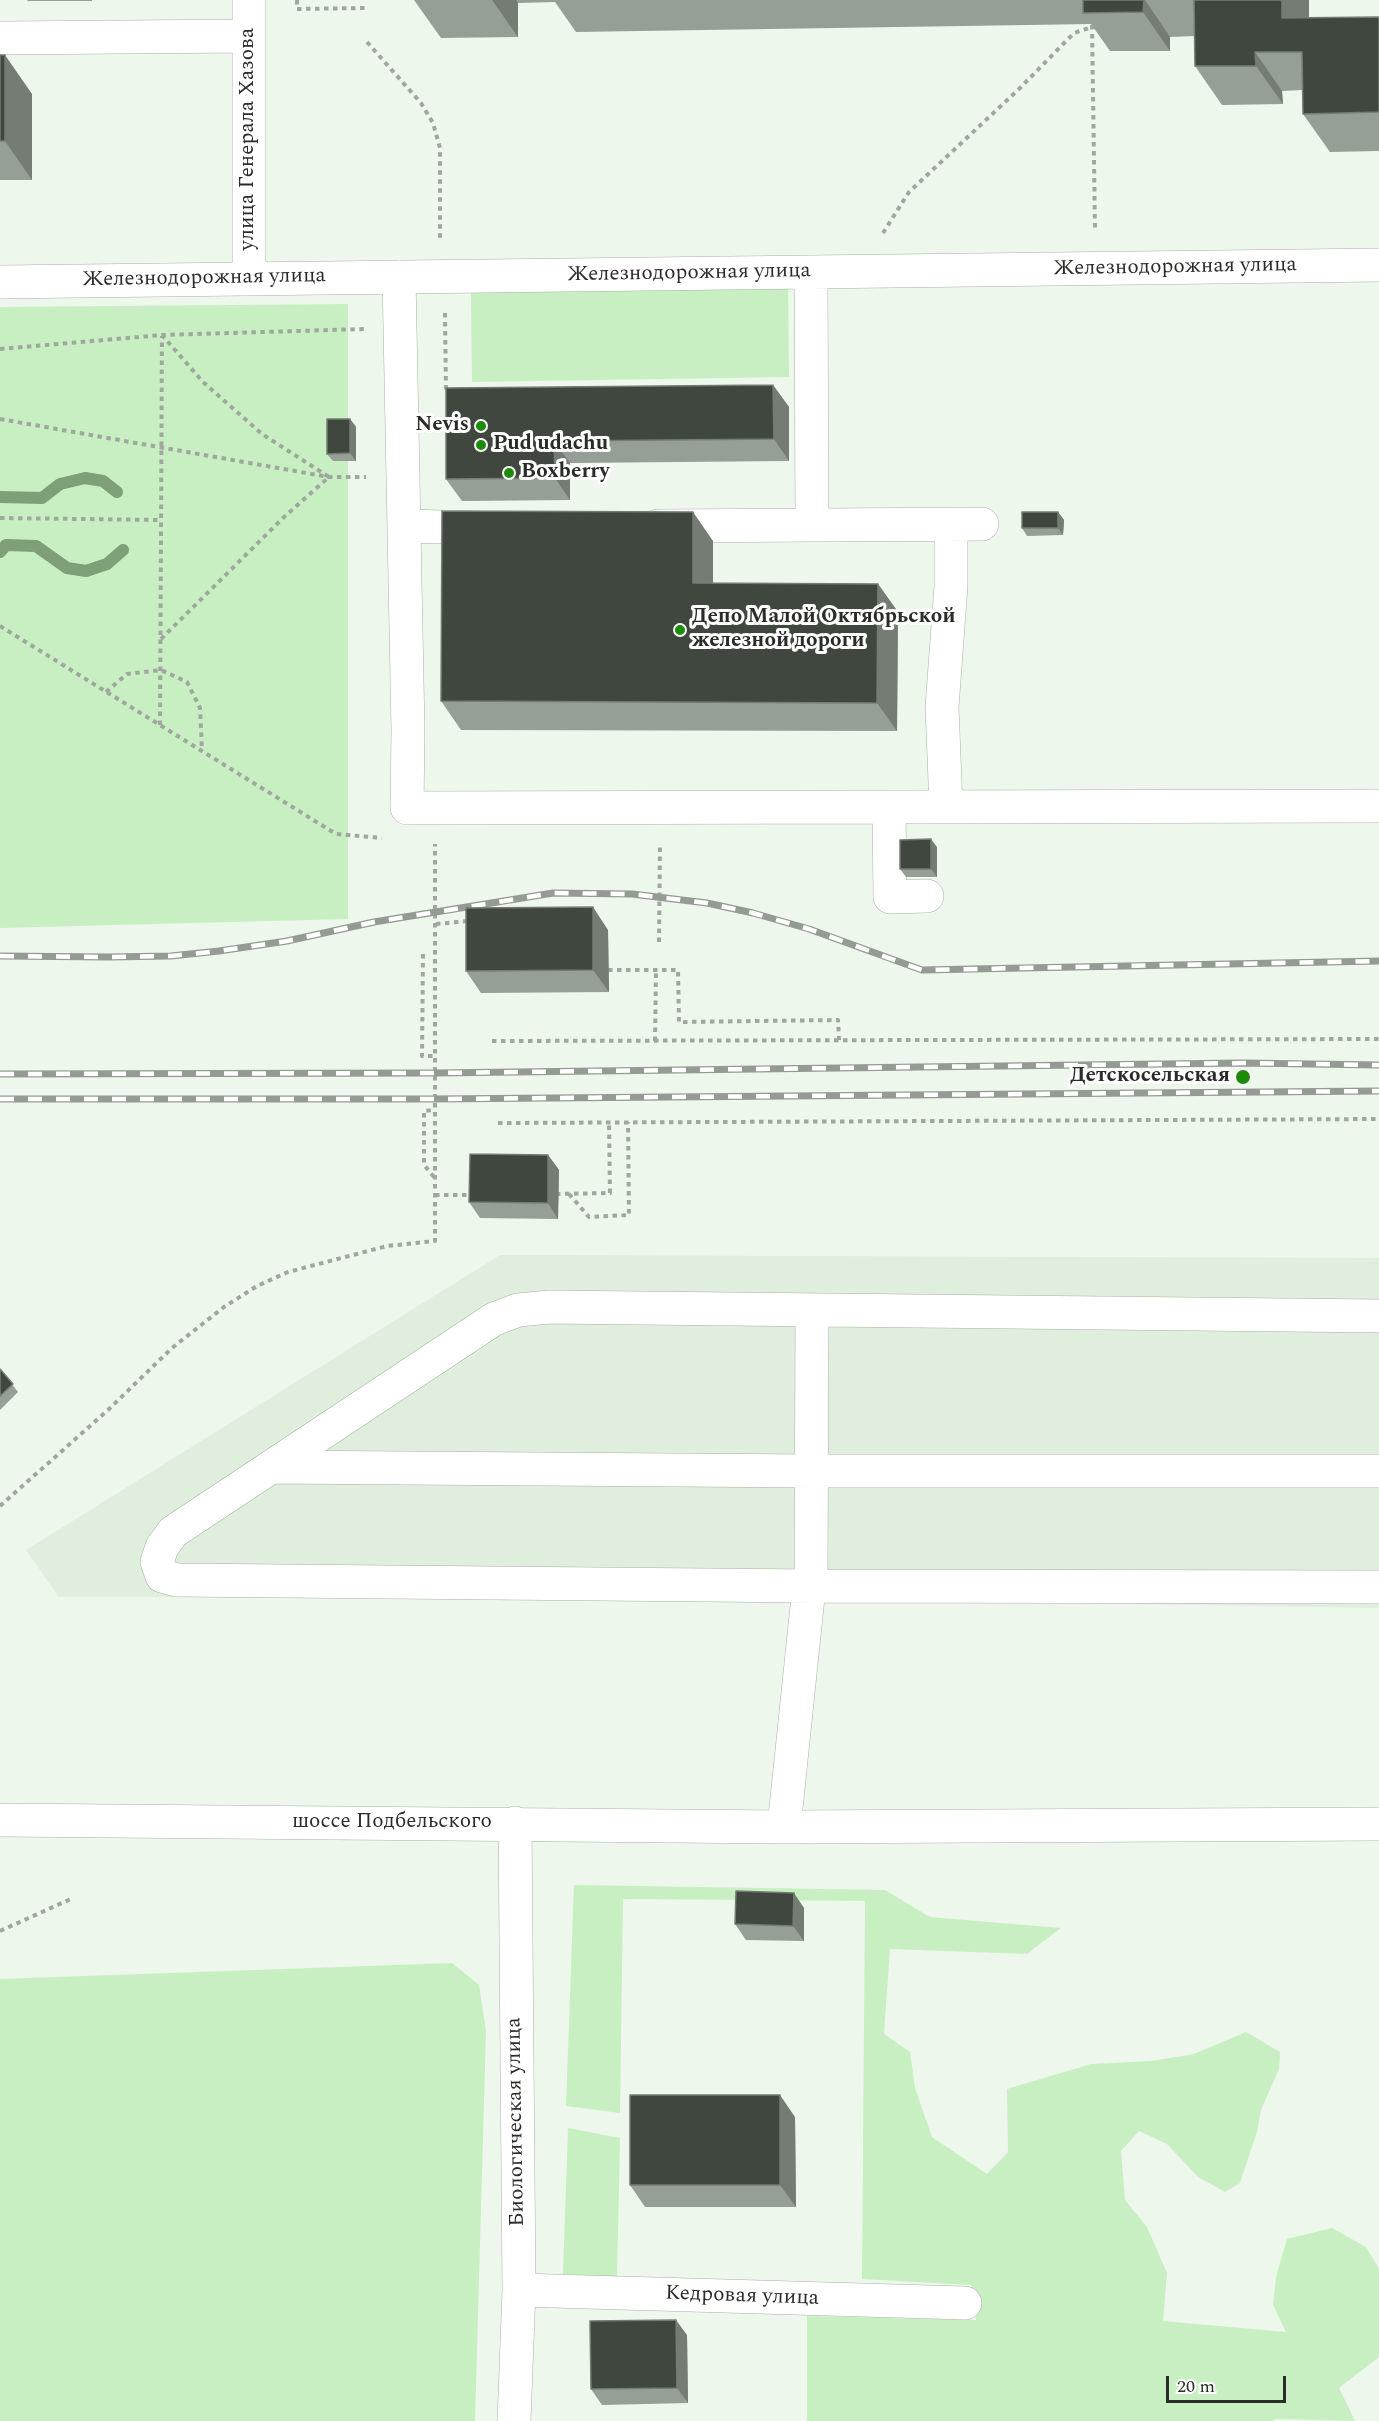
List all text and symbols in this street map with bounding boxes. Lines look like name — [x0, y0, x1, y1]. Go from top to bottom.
street label: улица Генерала Хазова — [236, 28, 262, 250]
street label: Железнодорожная улица — [1053, 253, 1297, 283]
street label: Железнодорожная улица — [567, 259, 811, 289]
street label: Железнодорожная улица — [82, 264, 326, 294]
place label: Nevis — [415, 413, 469, 439]
marker: Nevis — [474, 419, 488, 433]
place label: Pud udachu — [493, 432, 608, 458]
marker: Pud udachu — [474, 438, 488, 452]
place label: Boxberry — [521, 460, 610, 486]
marker: Boxberry — [502, 466, 516, 480]
place label: Депо Малой Октябрьской железной дороги — [692, 605, 956, 655]
marker: Депо Малой Октябрьской железной дороги — [673, 623, 687, 637]
place label: Детскосельская — [1070, 1064, 1230, 1090]
marker: Детскосельская — [1234, 1068, 1252, 1086]
street label: шоссе Подбельского — [292, 1810, 492, 1836]
street label: Биологическая улица — [503, 2017, 531, 2227]
street label: Кедровая улица — [665, 2282, 819, 2312]
scale bar — [1169, 2364, 1289, 2402]
text: 20 m — [1177, 2373, 1215, 2400]

